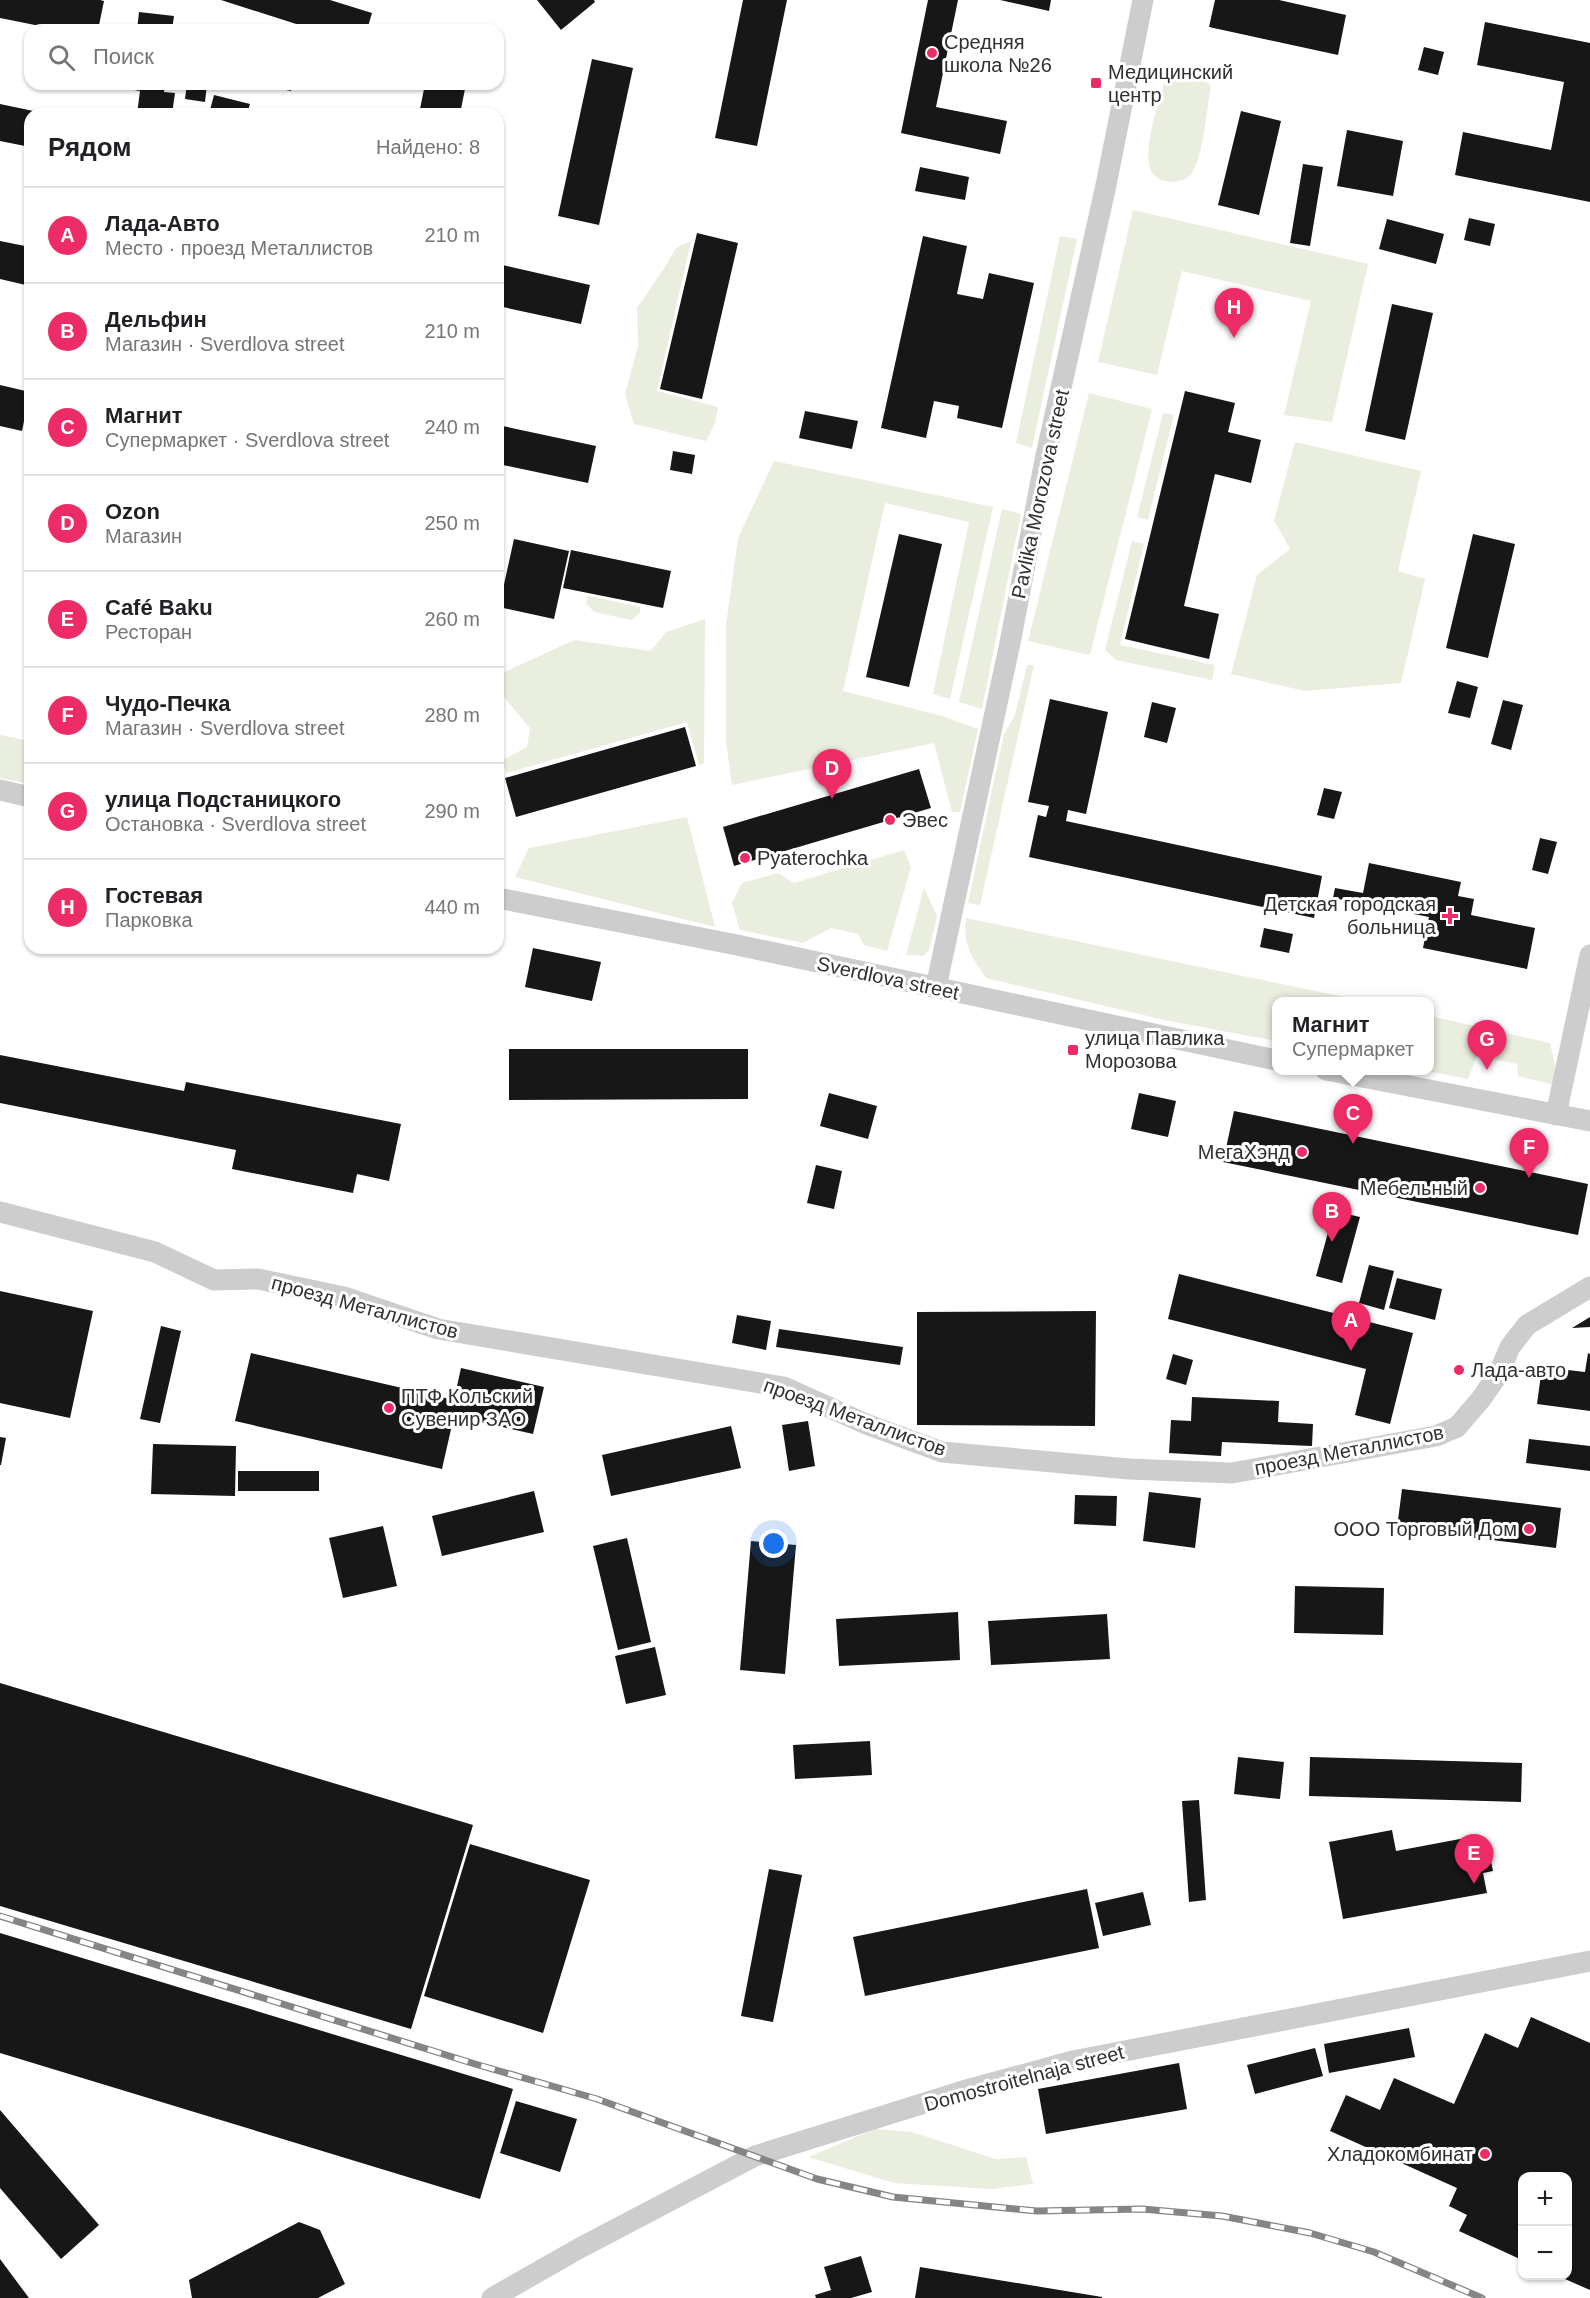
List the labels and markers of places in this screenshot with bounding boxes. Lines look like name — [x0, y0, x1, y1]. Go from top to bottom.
place label: Средняя школа №26 — [944, 31, 1052, 76]
marker: Средняя школа №26 — [925, 46, 939, 60]
place label: Медицинский центр — [1108, 61, 1233, 106]
marker: Медицинский центр — [1089, 76, 1103, 90]
pin: H — [1214, 288, 1254, 338]
pin: D — [812, 750, 852, 799]
place label: Эвес — [902, 809, 948, 831]
marker: Эвес — [883, 813, 897, 827]
place label: Pyaterochka — [757, 847, 869, 869]
marker: Pyaterochka — [738, 851, 752, 865]
place label: Детская городская больница — [1264, 893, 1437, 938]
marker: Детская городская больница — [1441, 907, 1459, 925]
pin: G — [1468, 1020, 1506, 1070]
place label: улица Павлика Морозова — [1085, 1027, 1225, 1072]
marker: улица Павлика Морозова — [1066, 1043, 1080, 1057]
pin: C — [1334, 1094, 1372, 1144]
pin: F — [1510, 1128, 1549, 1178]
place label: МегаХэнд — [1198, 1141, 1290, 1163]
marker: МегаХэнд — [1295, 1145, 1309, 1159]
place label: Мебельный — [1360, 1177, 1468, 1199]
marker: Мебельный — [1473, 1181, 1487, 1195]
pin: B — [1312, 1192, 1352, 1242]
pin: A — [1332, 1302, 1370, 1351]
place label: Лада-авто — [1471, 1359, 1566, 1381]
marker: Лада-авто — [1452, 1363, 1466, 1377]
place label: ПТФ Кольский Сувенир ЗАО — [401, 1385, 533, 1430]
marker: ПТФ Кольский Сувенир ЗАО — [382, 1401, 396, 1415]
place label: ООО Торговый Дом — [1334, 1518, 1517, 1540]
marker: ООО Торговый Дом — [1522, 1522, 1536, 1536]
pin: E — [1454, 1834, 1494, 1884]
place label: Хладокомбинат — [1327, 2143, 1473, 2165]
marker: Хладокомбинат — [1478, 2147, 1492, 2161]

